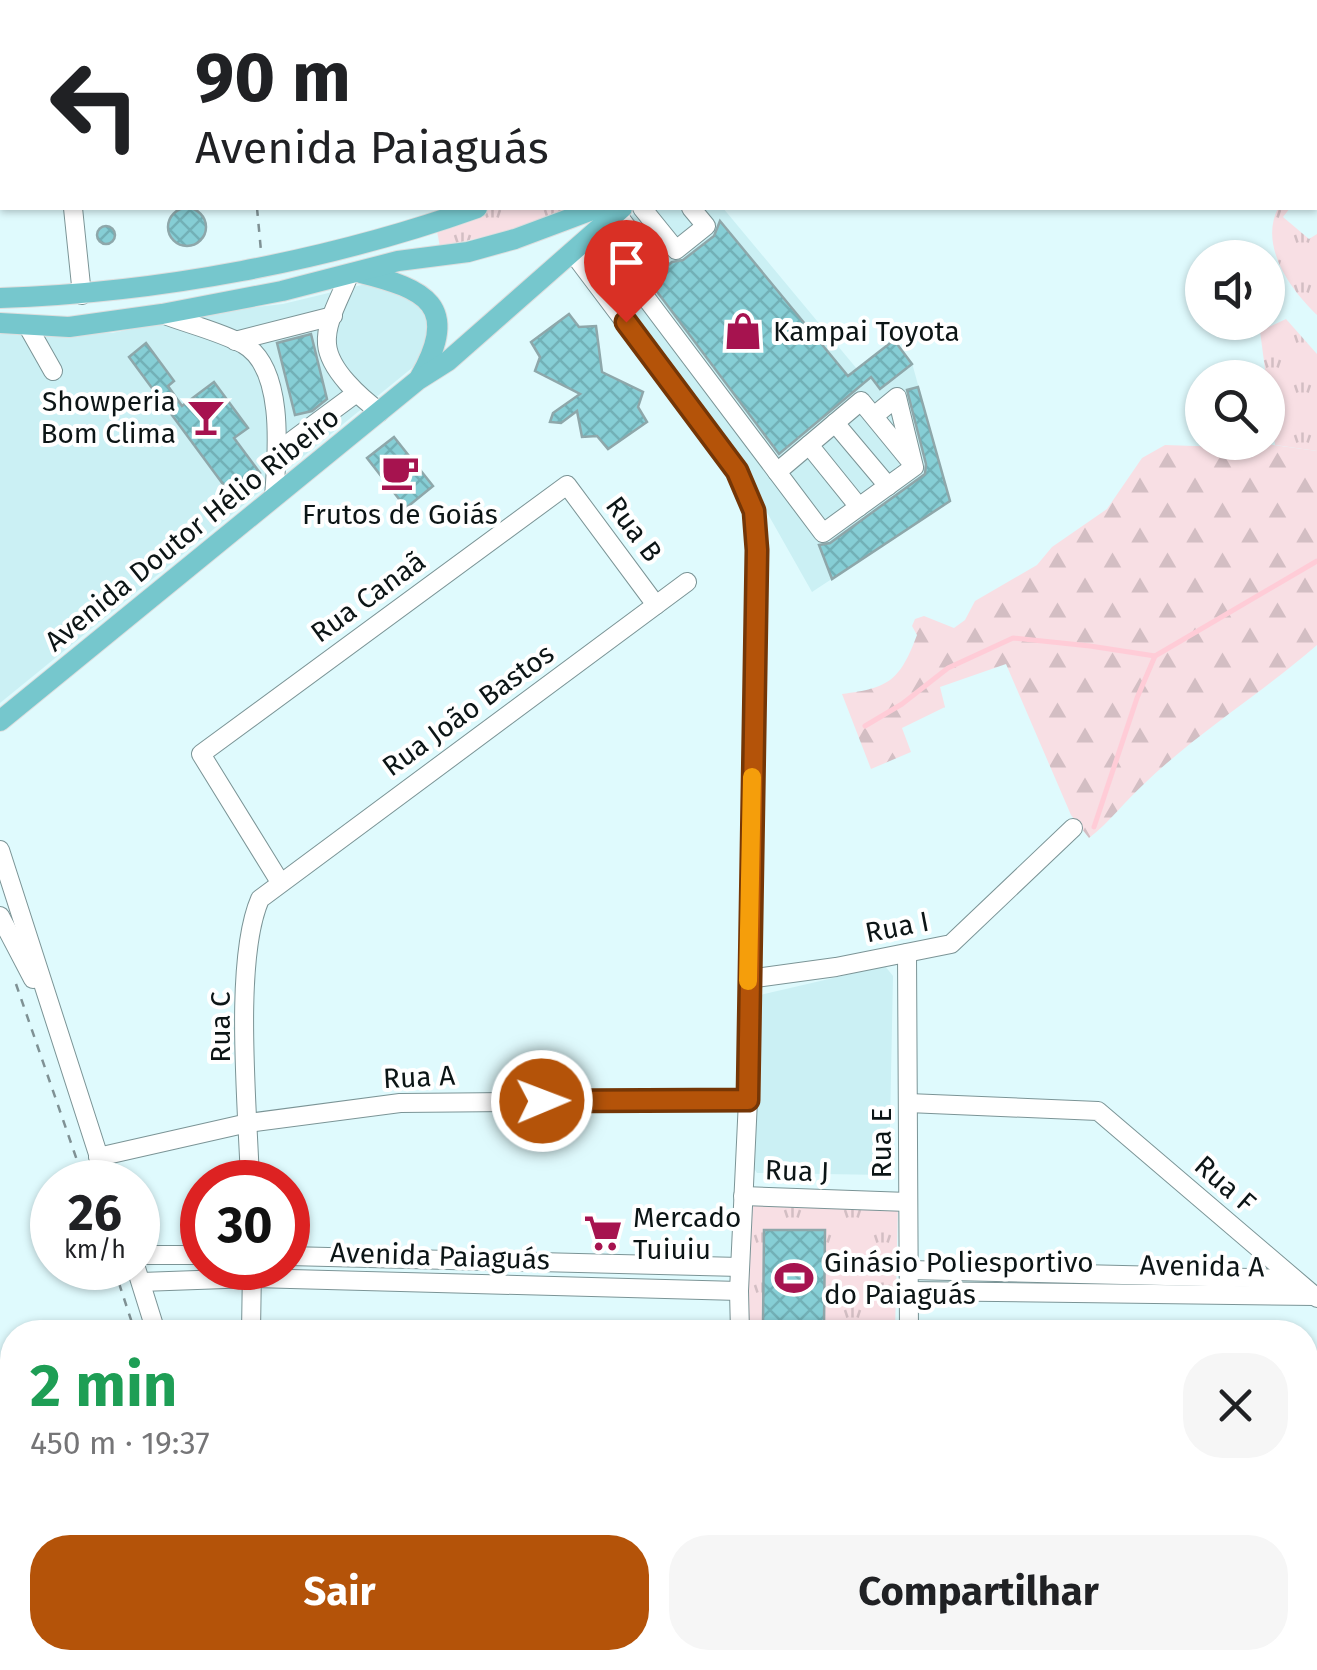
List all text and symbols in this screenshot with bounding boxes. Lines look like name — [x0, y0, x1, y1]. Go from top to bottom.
text: 90 m — [195, 36, 351, 120]
icon: left — [30, 40, 160, 170]
text: Avenida Paiaguás — [195, 121, 549, 175]
pin — [584, 220, 669, 323]
icon: arrive — [599, 235, 654, 290]
map controls — [1185, 240, 1285, 460]
button: sound — [1185, 240, 1285, 340]
shop icon: Kampai Toyota — [722, 310, 764, 352]
place label: Kampai Toyota — [773, 315, 960, 348]
button: search — [1185, 360, 1285, 460]
place label: Showperia Bom Clima — [40, 385, 176, 450]
bar icon: Showperia Bom Clima — [185, 396, 227, 438]
street label: Avenida Doutor Hélio Ribeiro — [38, 400, 346, 658]
cafe icon: Frutos de Goiás — [379, 451, 421, 493]
street label: Rua B — [599, 490, 669, 568]
place label: Frutos de Goiás — [302, 498, 498, 531]
street label: Rua Canaã — [304, 544, 432, 650]
street label: Rua João Bastos — [376, 637, 560, 783]
street label: Rua I — [862, 905, 932, 949]
street label: Rua C — [204, 991, 237, 1063]
position arrow — [490, 1049, 594, 1153]
street label: Rua A — [382, 1059, 456, 1095]
street label: Rua E — [865, 1108, 898, 1178]
street label: Rua F — [1188, 1149, 1262, 1219]
street label: Rua J — [764, 1153, 830, 1189]
speed limit sign: 30 — [180, 1160, 310, 1290]
text: 26 — [68, 1183, 122, 1243]
place label: Mercado Tuiuiu — [633, 1201, 741, 1266]
supermarket icon: Mercado Tuiuiu — [582, 1212, 624, 1254]
text: km/h — [64, 1235, 126, 1265]
street label: Avenida Paiaguás — [329, 1236, 551, 1276]
place label: Ginásio Poliesportivo do Paiaguás — [824, 1246, 1094, 1311]
street label: Avenida A — [1139, 1248, 1265, 1284]
sports icon: Ginásio Poliesportivo do Paiaguás — [773, 1257, 815, 1299]
text: 2 min — [30, 1350, 177, 1422]
button: close — [1183, 1353, 1288, 1458]
text: 450 m · 19:37 — [30, 1424, 210, 1462]
button: Sair — [30, 1535, 649, 1650]
button: Compartilhar — [669, 1535, 1288, 1650]

